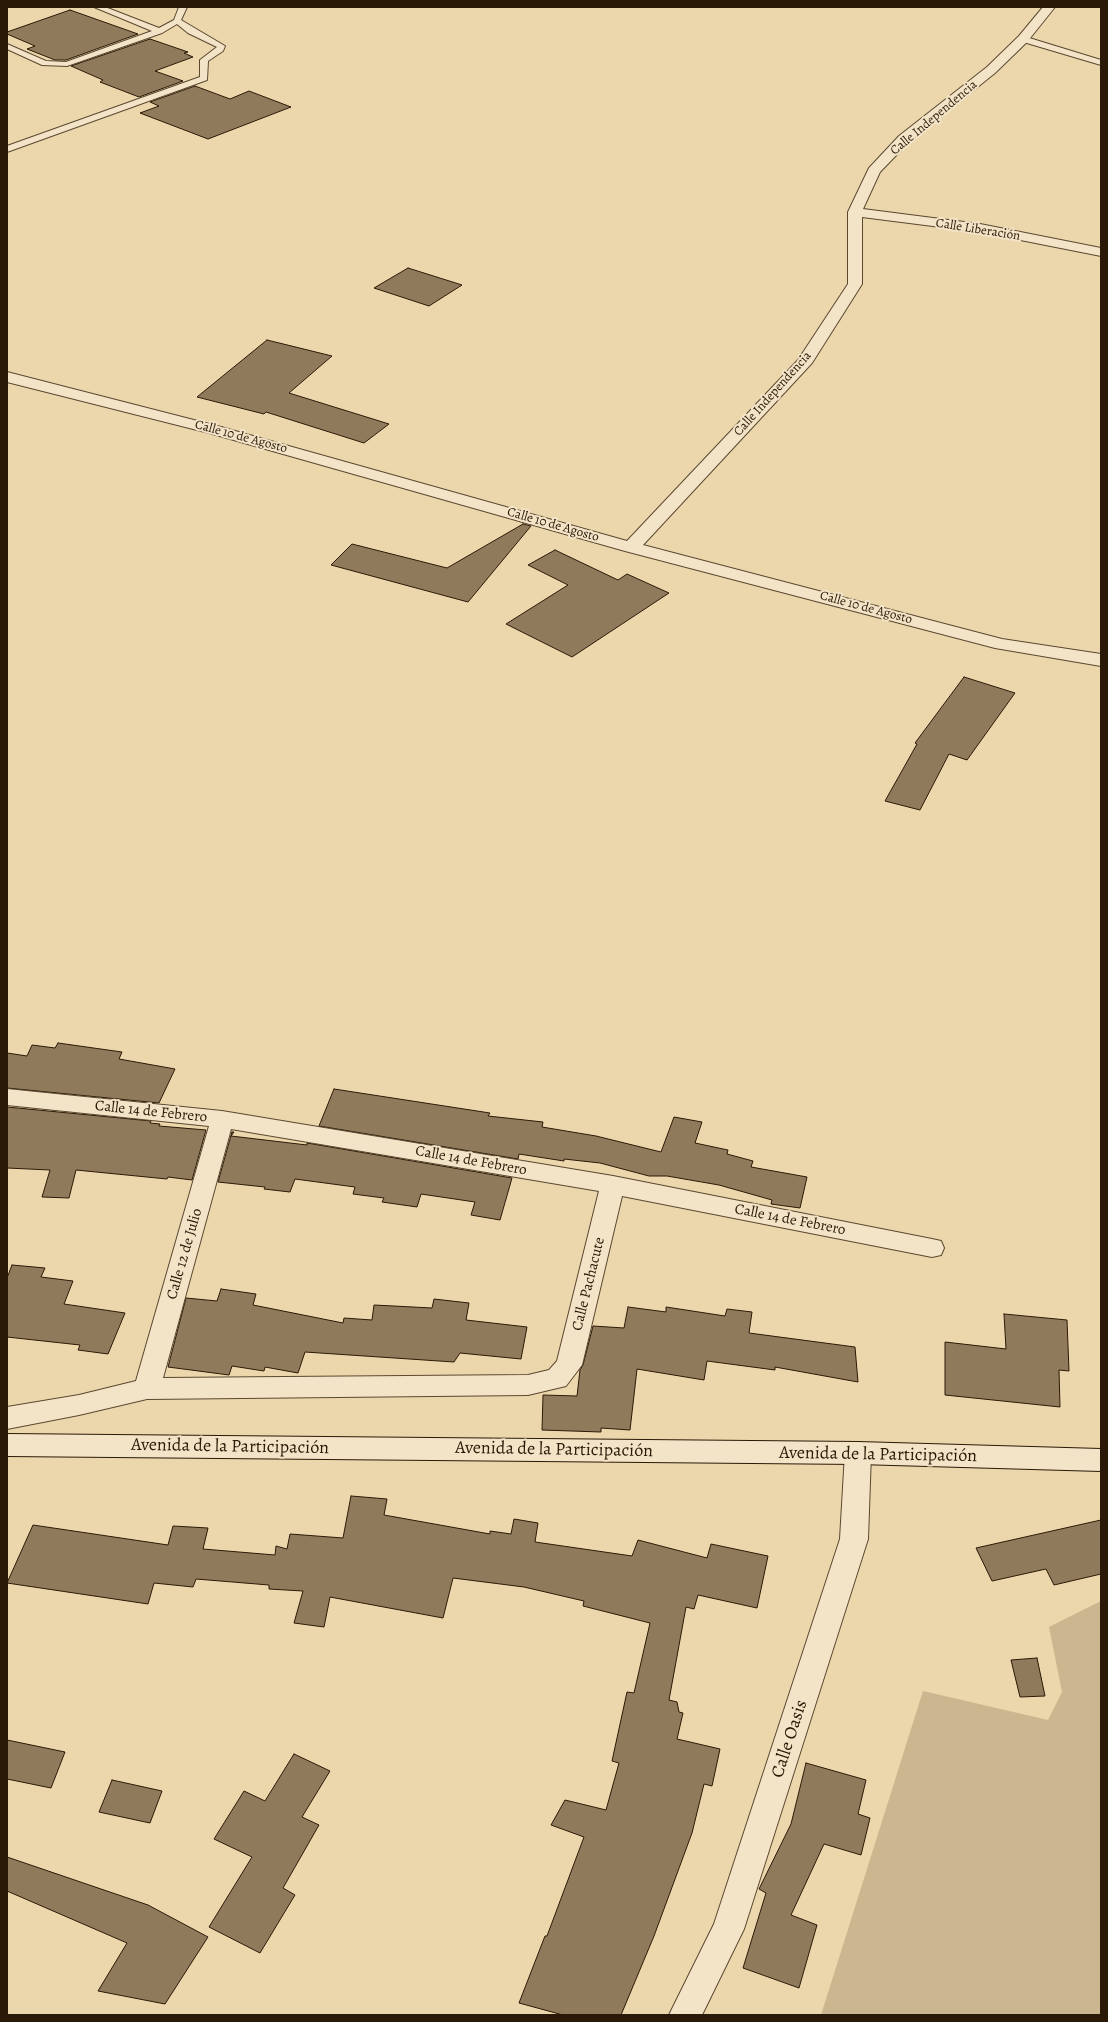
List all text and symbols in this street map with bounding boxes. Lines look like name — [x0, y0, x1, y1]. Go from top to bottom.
street label: Calle Independencia — [887, 77, 981, 159]
street label: Calle Liberación — [935, 216, 1021, 244]
street label: Calle Independencia — [731, 348, 815, 440]
street label: Calle 10 de Agosto — [193, 417, 289, 457]
street label: Calle 10 de Agosto — [505, 504, 601, 546]
street label: Calle 10 de Agosto — [818, 588, 914, 628]
street label: Calle 14 de Febrero — [94, 1097, 208, 1127]
street label: Calle 14 de Febrero — [414, 1142, 528, 1180]
street label: Calle 14 de Febrero — [733, 1200, 847, 1240]
street label: Calle 12 de Julio — [163, 1206, 207, 1302]
street label: Calle Pachacute — [569, 1235, 609, 1333]
street label: Avenida de la Participación — [131, 1434, 329, 1460]
street label: Avenida de la Participación — [455, 1437, 653, 1463]
street label: Avenida de la Participación — [779, 1442, 977, 1468]
street label: Calle Oasis — [767, 1697, 813, 1781]

